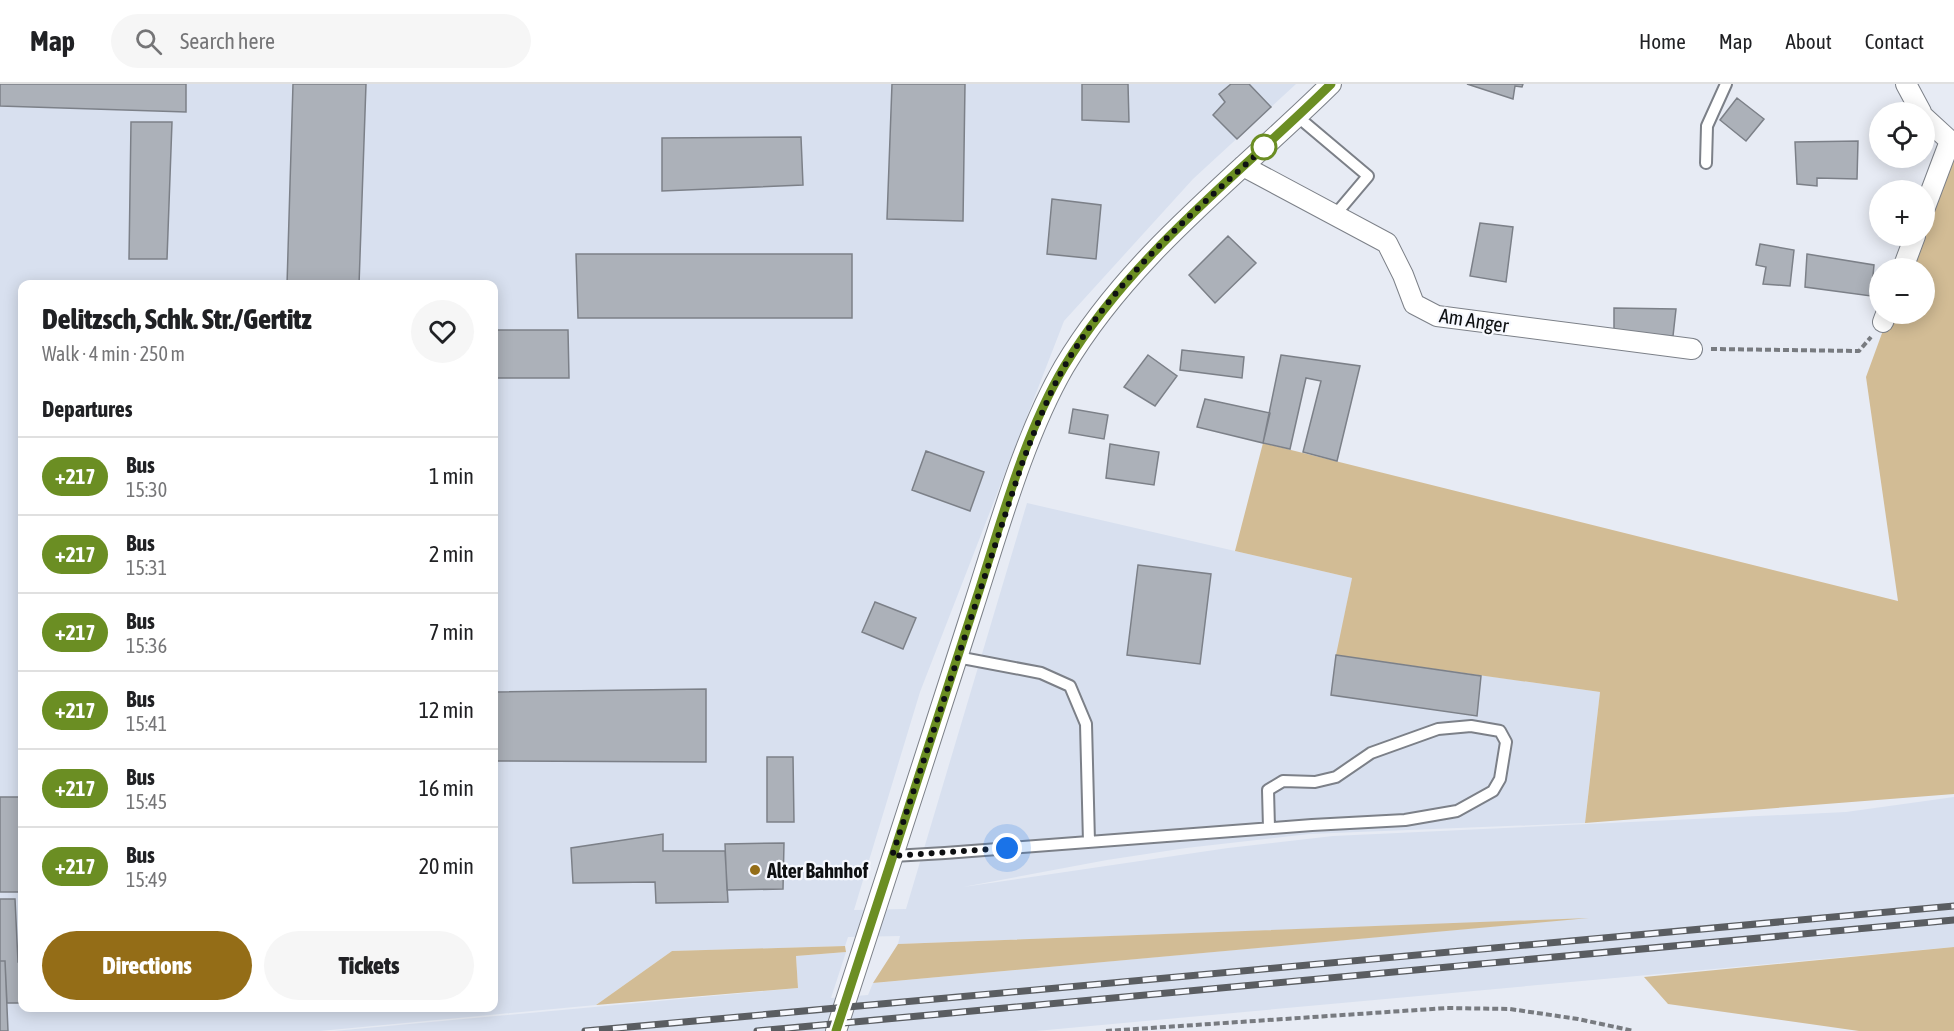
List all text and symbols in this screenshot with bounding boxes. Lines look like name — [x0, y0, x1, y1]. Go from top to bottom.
search box — [111, 14, 531, 68]
text: Map — [30, 25, 75, 57]
icon: search — [132, 25, 165, 58]
text: Search here — [180, 28, 275, 54]
text: Home — [1639, 29, 1686, 53]
text: Map — [1719, 29, 1753, 53]
text: About — [1786, 29, 1832, 53]
text: Contact — [1865, 29, 1924, 53]
map controls — [1869, 102, 1935, 324]
button: locate — [1869, 102, 1935, 168]
unlabelled marker — [1251, 134, 1277, 160]
button: + — [1869, 180, 1935, 246]
button: − — [1869, 258, 1935, 324]
button: heart — [411, 300, 474, 363]
text: Delitzsch, Schk. Str./Gertitz — [42, 303, 311, 335]
street label: Am Anger — [1438, 303, 1511, 337]
text: Walk · 4 min · 250 m — [42, 342, 185, 365]
text: Departures — [42, 396, 132, 422]
text: Bus — [126, 452, 155, 478]
text: 1 min — [429, 463, 474, 489]
text: +217 — [55, 464, 95, 488]
text: 15:30 — [126, 478, 167, 501]
text: Bus — [126, 530, 155, 556]
text: 2 min — [429, 541, 474, 567]
text: +217 — [55, 542, 95, 566]
text: 15:31 — [126, 556, 167, 579]
text: Bus — [126, 608, 155, 634]
text: 7 min — [429, 619, 474, 645]
text: +217 — [55, 620, 95, 644]
text: 15:36 — [126, 634, 167, 657]
text: Bus — [126, 686, 155, 712]
text: 12 min — [419, 697, 474, 723]
text: +217 — [55, 698, 95, 722]
text: 15:41 — [126, 712, 167, 735]
text: Bus — [126, 764, 155, 790]
text: 16 min — [419, 775, 474, 801]
text: +217 — [55, 776, 95, 800]
text: 15:45 — [126, 790, 167, 813]
your location — [992, 833, 1022, 863]
text: Bus — [126, 842, 155, 868]
text: 20 min — [419, 853, 474, 879]
text: +217 — [55, 854, 95, 878]
place label: Alter Bahnhof — [766, 859, 869, 882]
marker: Alter Bahnhof — [748, 863, 762, 877]
text: 15:49 — [126, 868, 167, 891]
button: Directions — [42, 931, 252, 1000]
button: Tickets — [264, 931, 474, 1000]

